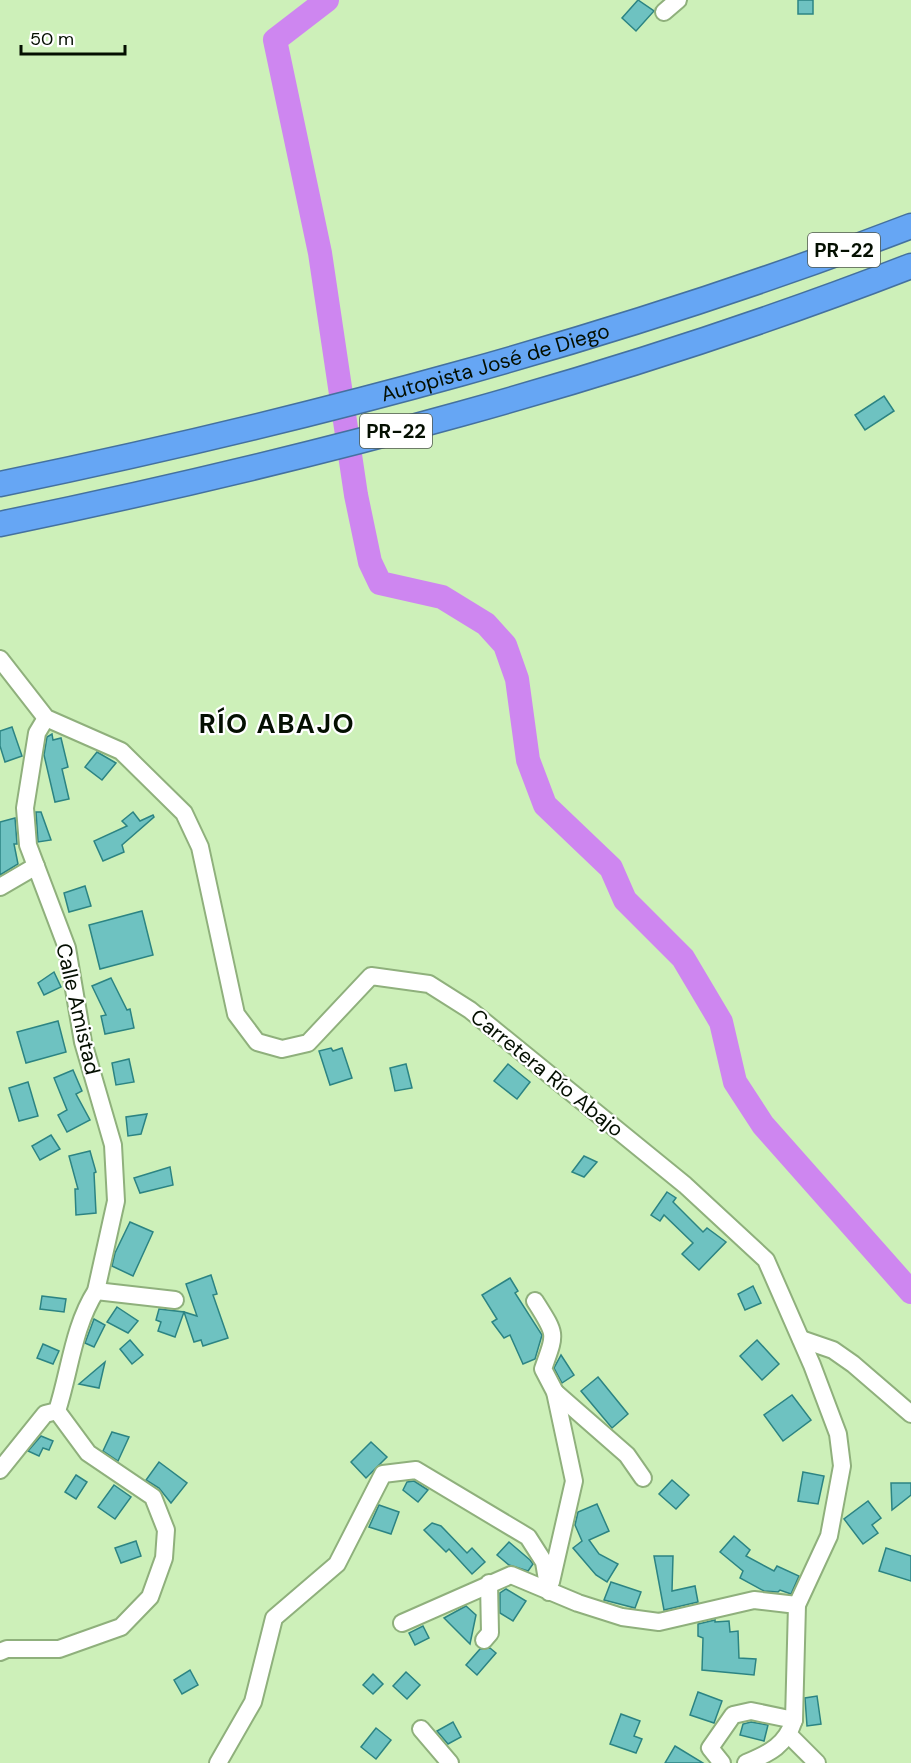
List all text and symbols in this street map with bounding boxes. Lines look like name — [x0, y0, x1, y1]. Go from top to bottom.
scale bar — [21, 18, 124, 56]
text: 50 m — [30, 27, 74, 51]
road number: PR-22 — [808, 233, 880, 267]
street label: Autopista José de Diego — [378, 317, 613, 408]
road number: PR-22 — [360, 414, 432, 448]
district label: RÍO ABAJO — [199, 706, 355, 741]
street label: Calle Amistad — [49, 941, 107, 1077]
street label: Carretera Río Abajo — [465, 1003, 629, 1143]

